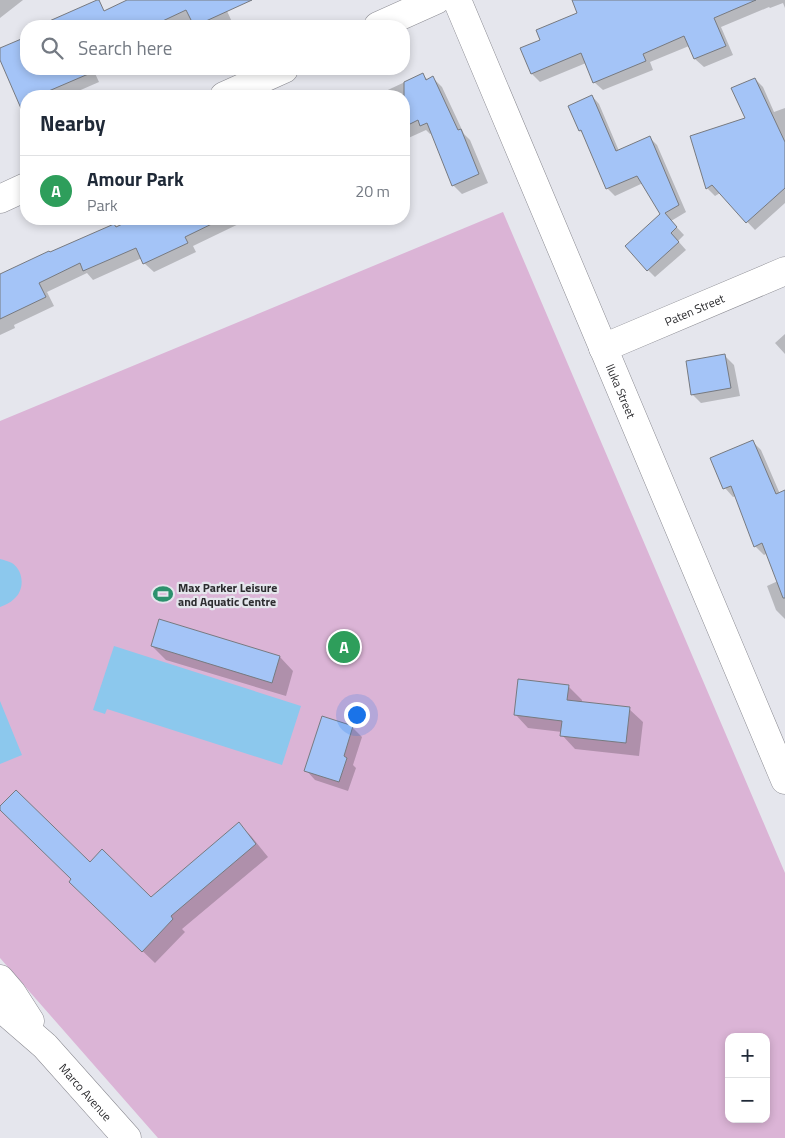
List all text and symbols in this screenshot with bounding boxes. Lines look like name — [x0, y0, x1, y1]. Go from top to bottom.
search box — [20, 20, 410, 75]
text: Search here — [78, 33, 172, 62]
icon: search — [38, 34, 66, 62]
text: Nearby — [40, 107, 105, 139]
text: Amour Park — [87, 164, 184, 193]
text: A — [51, 179, 61, 203]
text: 20 m — [355, 179, 390, 203]
text: Park — [87, 193, 118, 217]
street label: Paten Street — [661, 288, 728, 331]
street label: Iluka Street — [601, 361, 642, 422]
place label: Max Parker Leisure and Aquatic Centre — [178, 578, 277, 611]
sports icon: Max Parker Leisure and Aquatic Centre — [152, 583, 174, 605]
pin: A — [328, 628, 360, 666]
your location — [344, 702, 370, 728]
map controls — [725, 1033, 770, 1123]
button: + — [725, 1033, 770, 1078]
street label: Marco Avenue — [55, 1059, 117, 1125]
button: − — [725, 1078, 770, 1123]

